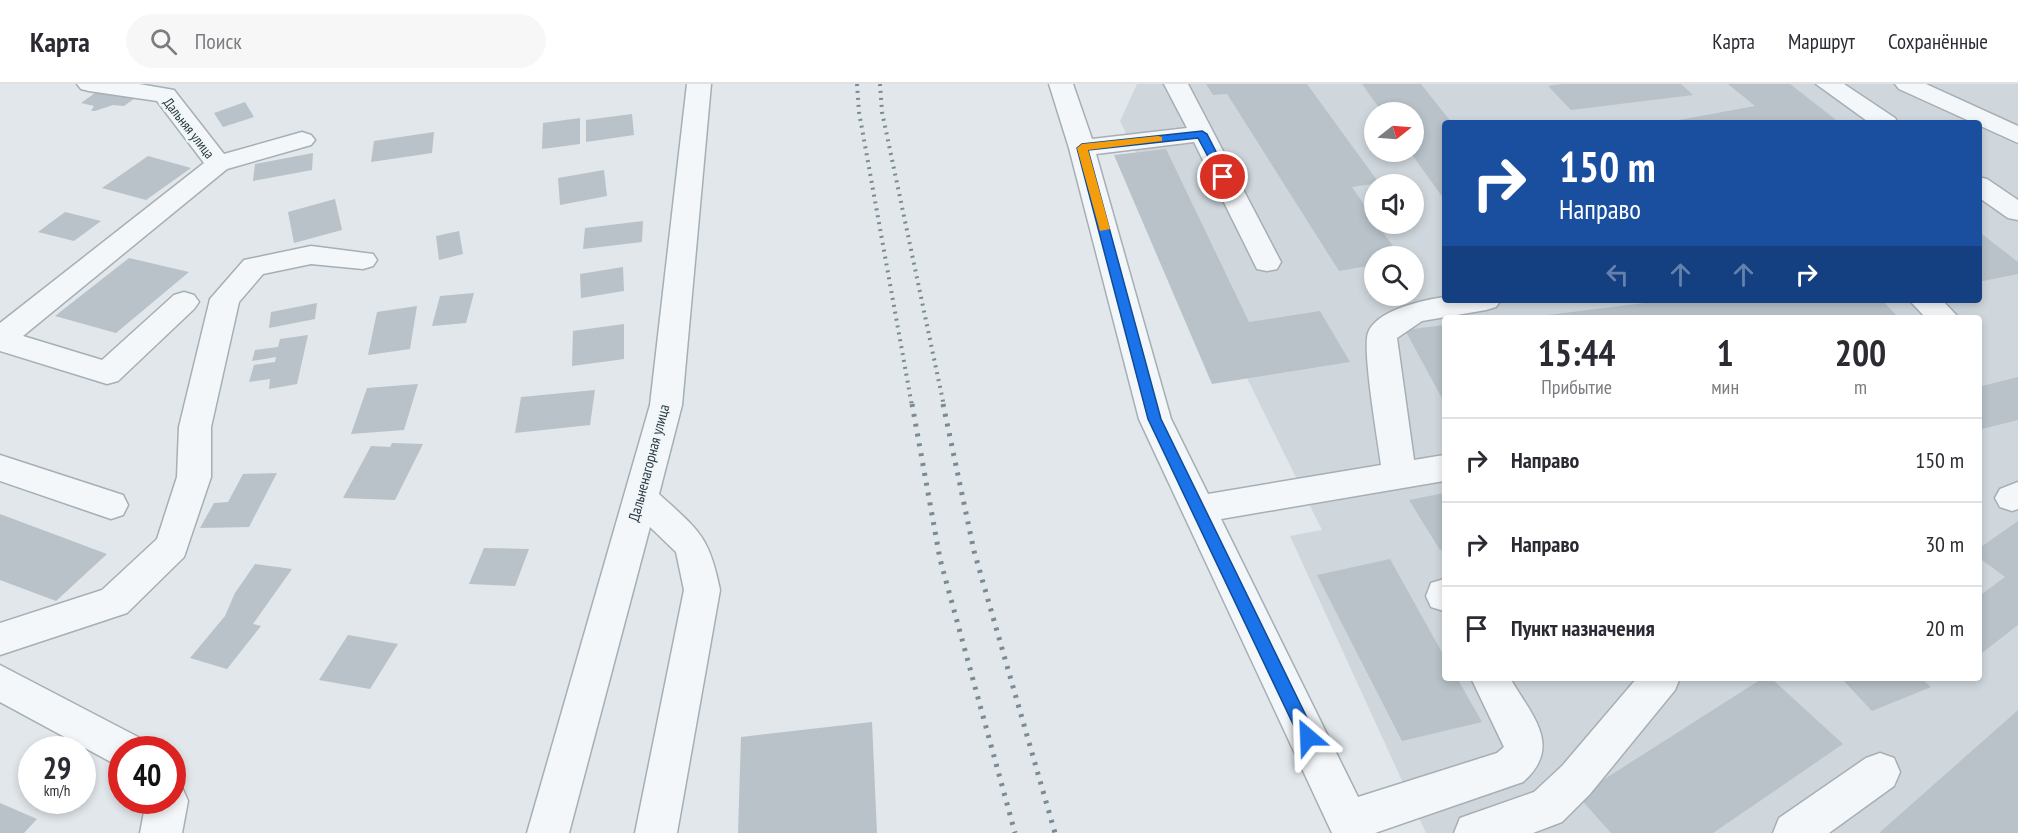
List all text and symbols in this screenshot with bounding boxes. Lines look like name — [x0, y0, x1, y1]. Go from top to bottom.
search box — [126, 14, 546, 68]
text: Карта — [30, 23, 90, 60]
icon: search — [147, 25, 180, 58]
text: Поиск — [195, 27, 242, 55]
text: Карта — [1712, 28, 1755, 55]
text: Маршрут — [1788, 28, 1855, 55]
text: Сохранённые — [1888, 28, 1988, 55]
street label: Дальняя улица — [160, 94, 218, 162]
north arrow — [1364, 102, 1424, 162]
map controls — [1364, 102, 1424, 306]
text: 150 m — [1559, 139, 1656, 194]
icon: right — [1460, 144, 1538, 222]
pin — [1197, 151, 1248, 202]
icon: arrive — [1206, 160, 1239, 193]
button: sound — [1364, 174, 1424, 234]
text: Направо — [1559, 192, 1641, 226]
button: search — [1364, 246, 1424, 306]
icon: left — [1601, 258, 1634, 291]
icon: ahead — [1664, 258, 1697, 291]
icon: ahead — [1727, 258, 1760, 291]
icon: right — [1790, 258, 1823, 291]
text: 15:44 — [1538, 329, 1616, 376]
text: 1 — [1717, 329, 1734, 376]
text: 200 — [1835, 329, 1886, 376]
text: Прибытие — [1541, 374, 1612, 400]
text: мин — [1711, 374, 1739, 400]
text: m — [1854, 374, 1867, 400]
street label: Дальненагорная улица — [624, 402, 673, 524]
icon: right — [1460, 444, 1493, 477]
text: Направо — [1511, 446, 1579, 474]
text: 150 m — [1915, 446, 1964, 474]
icon: right — [1460, 528, 1493, 561]
text: Направо — [1511, 530, 1579, 558]
text: 30 m — [1925, 530, 1964, 558]
icon: arrive — [1460, 612, 1493, 645]
text: Пункт назначения — [1511, 614, 1655, 642]
text: 20 m — [1925, 614, 1964, 642]
position arrow — [1276, 705, 1340, 769]
speed limit sign: 40 — [108, 736, 186, 814]
text: 29 — [43, 748, 71, 787]
text: km/h — [44, 781, 70, 800]

